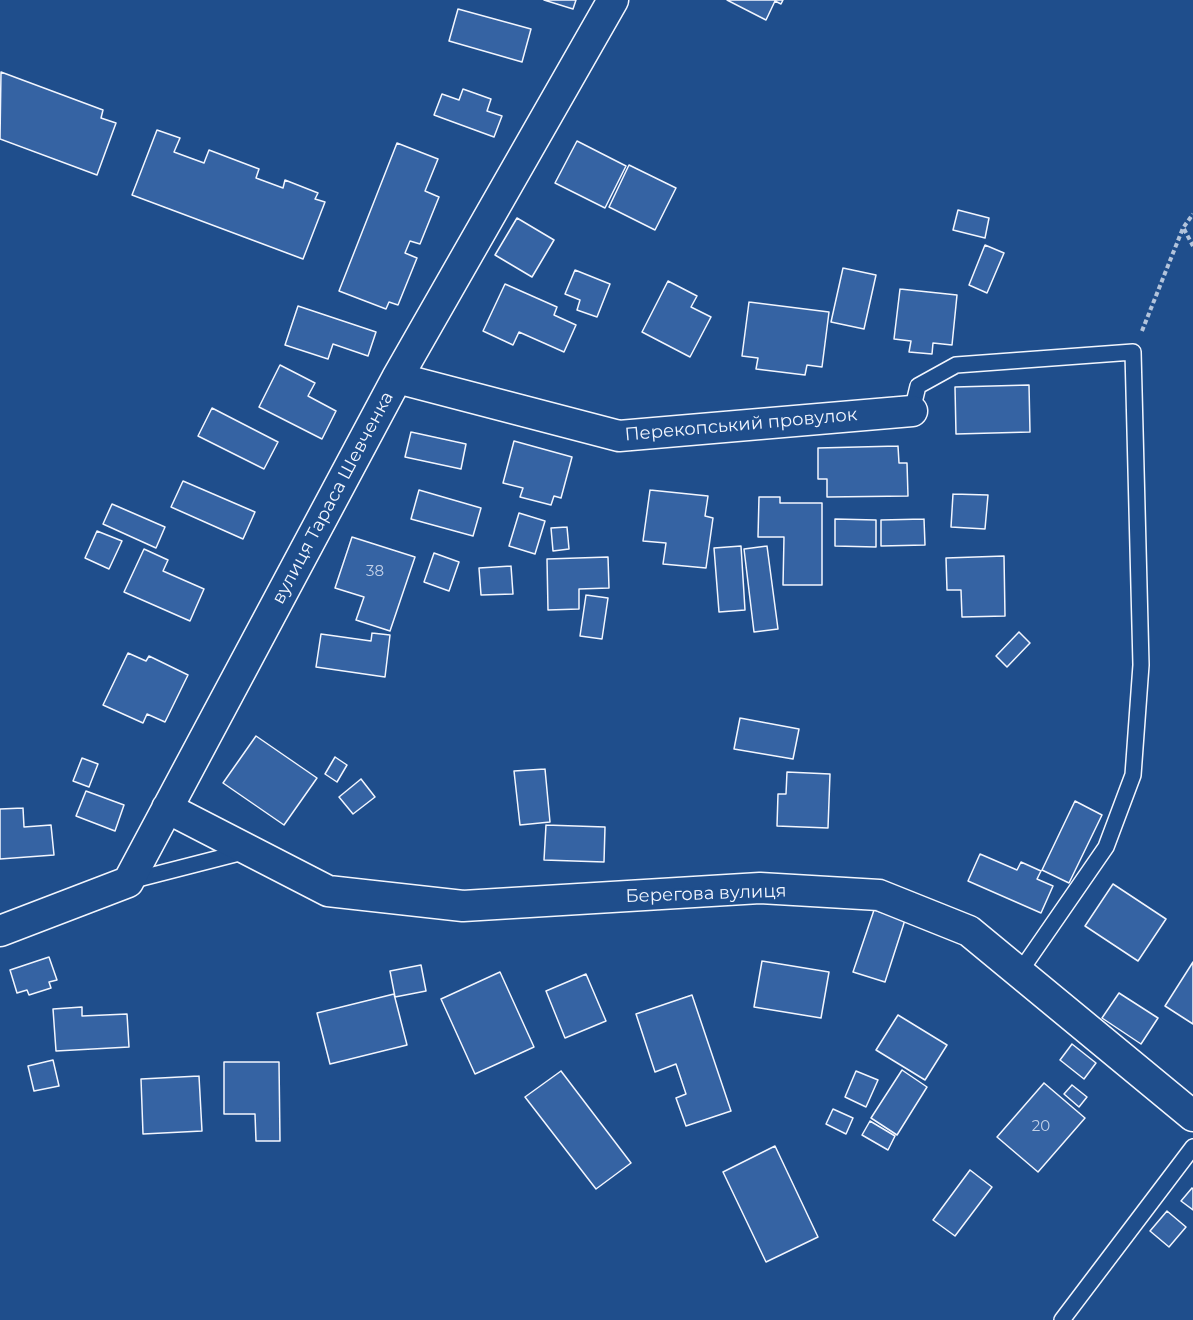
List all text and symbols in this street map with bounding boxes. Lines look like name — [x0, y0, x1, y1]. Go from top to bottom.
street label: вулиця Тараса Шевченка — [268, 388, 398, 608]
street label: Перекопський провулок — [624, 404, 858, 446]
house number: 38 — [366, 563, 384, 581]
street label: Берегова вулиця — [625, 880, 787, 908]
house number: 20 — [1032, 1118, 1050, 1136]

